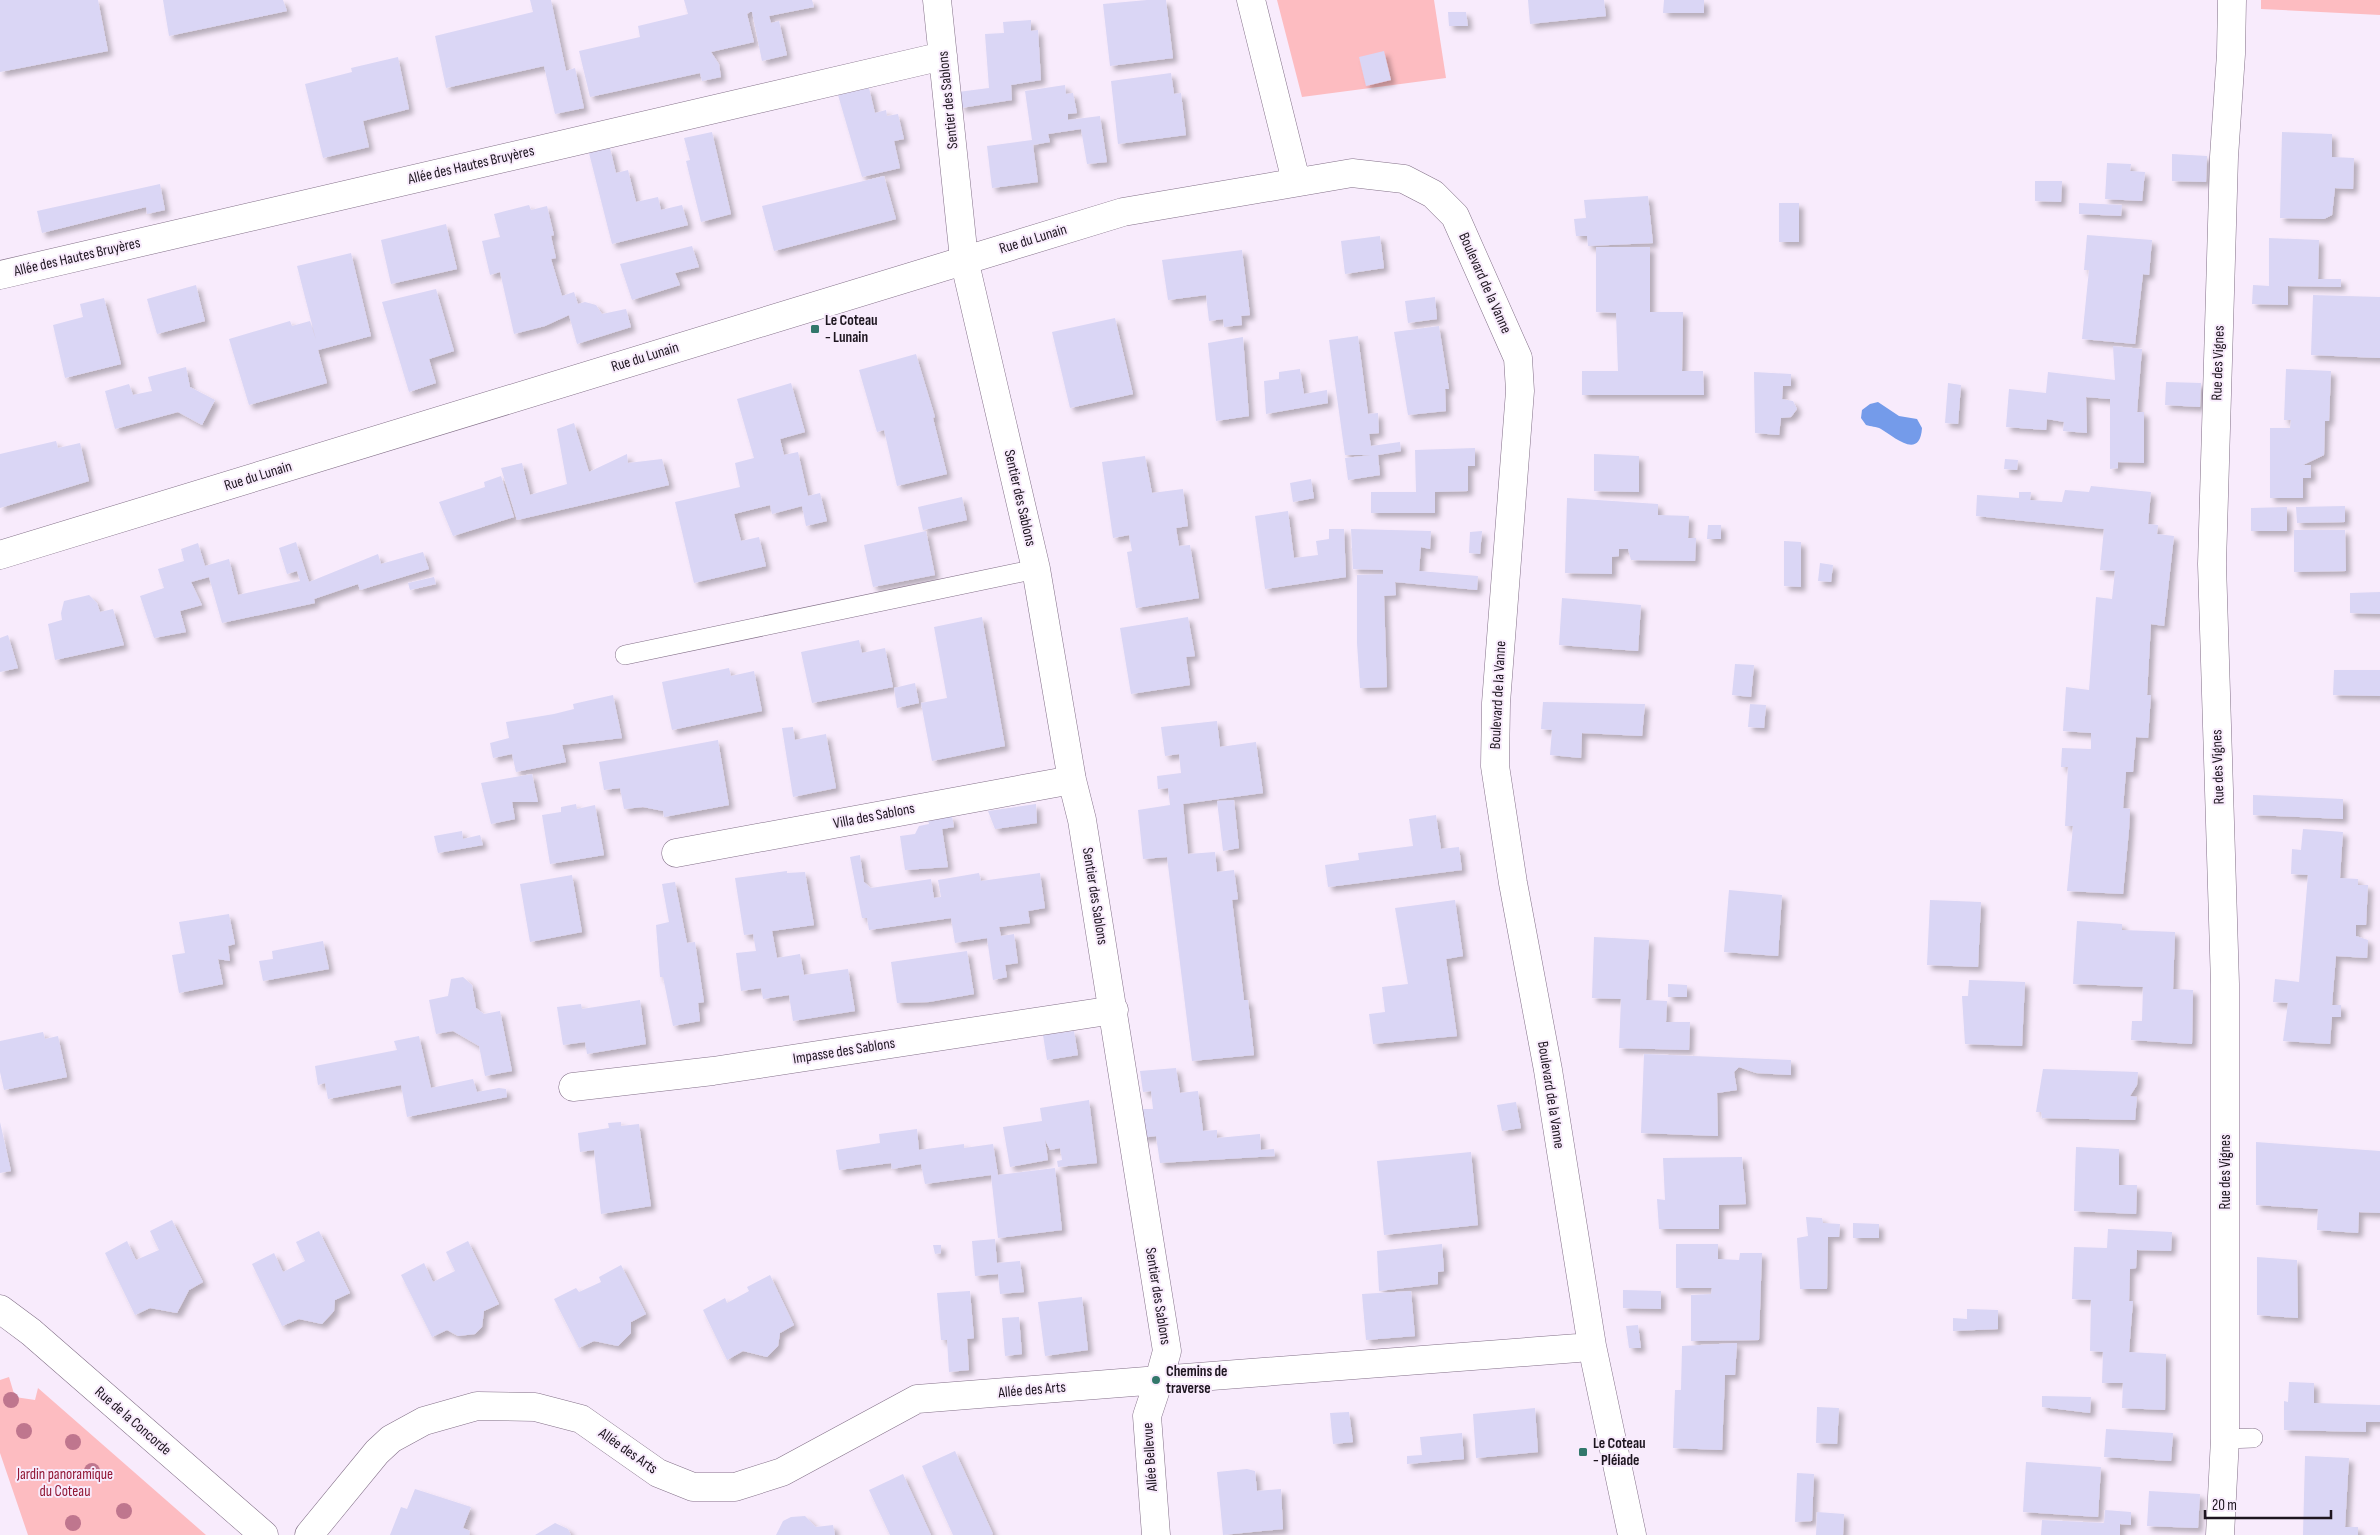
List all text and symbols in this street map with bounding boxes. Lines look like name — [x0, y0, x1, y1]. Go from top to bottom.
street label: Sentier des Sablons — [933, 50, 963, 150]
street label: Allée des Hautes Bruyères — [405, 141, 536, 189]
street label: Rue du Lunain — [997, 220, 1069, 258]
street label: Boulevard de la Vanne — [1454, 230, 1516, 336]
street label: Allée des Hautes Bruyères — [11, 233, 142, 281]
place label: Le Coteau - Lunain — [825, 311, 878, 347]
marker: Le Coteau - Lunain — [809, 323, 821, 335]
street label: Rue des Vignes — [2207, 325, 2229, 401]
street label: Rue du Lunain — [609, 338, 681, 376]
street label: Sentier des Sablons — [1000, 448, 1040, 548]
street label: Rue du Lunain — [222, 457, 294, 495]
street label: Boulevard de la Vanne — [1486, 640, 1510, 750]
street label: Rue des Vignes — [2207, 729, 2229, 805]
street label: Villa des Sablons — [832, 799, 916, 833]
street label: Sentier des Sablons — [1078, 846, 1112, 946]
street label: Impasse des Sablons — [792, 1034, 896, 1068]
street label: Boulevard de la Vanne — [1533, 1040, 1569, 1150]
street label: Rue des Vignes — [2216, 1134, 2235, 1210]
street label: Sentier des Sablons — [1141, 1246, 1175, 1346]
place label: Chemins de traverse — [1166, 1362, 1228, 1398]
marker: Chemins de traverse — [1150, 1374, 1162, 1386]
street label: Allée des Arts — [996, 1378, 1067, 1403]
street label: Rue de la Concorde — [91, 1382, 175, 1460]
street label: Allée Bellevue — [1138, 1422, 1162, 1493]
street label: Allée des Arts — [594, 1423, 661, 1478]
place label: Le Coteau - Pléiade — [1593, 1434, 1646, 1470]
marker: Le Coteau - Pléiade — [1577, 1446, 1589, 1458]
park label: Jardin panoramique du Coteau — [16, 1465, 113, 1501]
scale bar — [2205, 1488, 2331, 1520]
text: 20 m — [2212, 1496, 2237, 1515]

